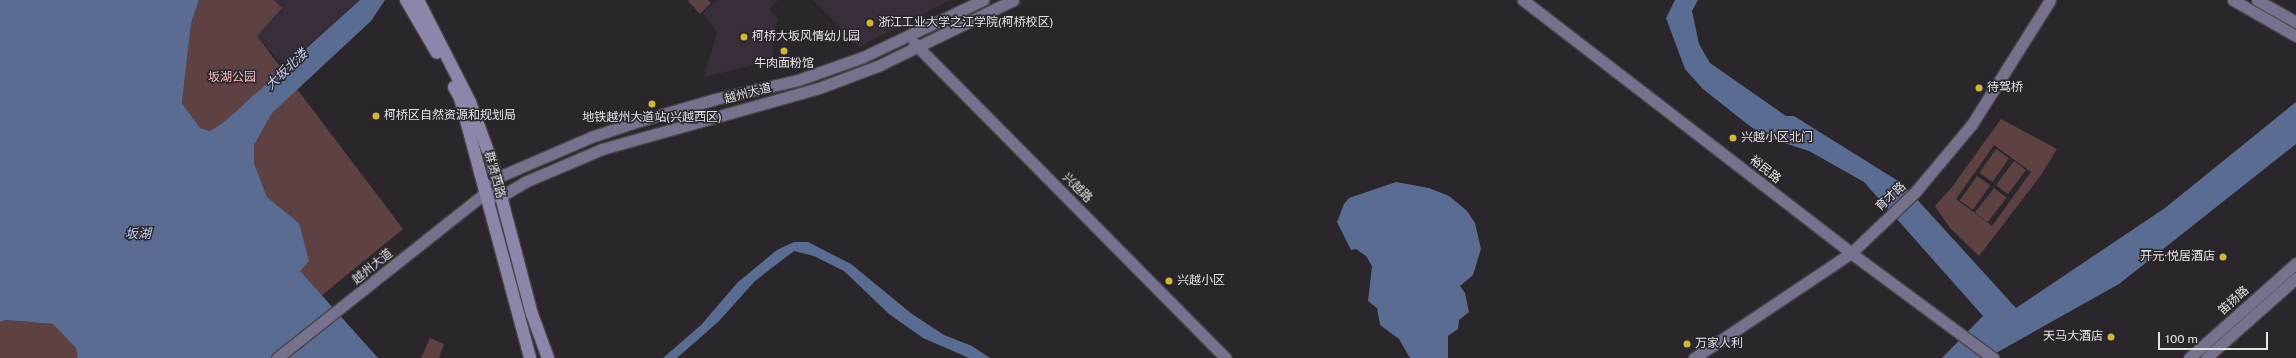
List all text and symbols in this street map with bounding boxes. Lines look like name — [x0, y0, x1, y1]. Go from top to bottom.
place label: 浙江工业大学之江学院(柯桥校区) — [878, 16, 1053, 30]
marker: 浙江工业大学之江学院(柯桥校区) — [865, 18, 875, 28]
place label: 柯桥大坂风情幼儿园 — [752, 30, 860, 44]
marker: 柯桥大坂风情幼儿园 — [739, 32, 749, 42]
water label: 大坂北溇 — [263, 46, 311, 94]
marker: 牛肉面粉馆 — [779, 46, 789, 56]
place label: 牛肉面粉馆 — [754, 57, 814, 71]
park label: 坂湖公园 — [208, 71, 256, 85]
street label: 越州大道 — [723, 81, 773, 107]
place label: 待驾桥 — [1987, 81, 2023, 95]
marker: 待驾桥 — [1974, 83, 1984, 93]
marker: 地铁越州大道站(兴越西区) — [647, 99, 657, 109]
place label: 柯桥区自然资源和规划局 — [384, 109, 516, 123]
marker: 柯桥区自然资源和规划局 — [371, 111, 381, 121]
place label: 地铁越州大道站(兴越西区) — [582, 111, 722, 125]
place label: 兴越小区北门 — [1741, 131, 1813, 145]
marker: 兴越小区北门 — [1728, 133, 1738, 143]
street label: 群贤西路 — [480, 150, 508, 200]
street label: 裕民路 — [1746, 153, 1784, 187]
street label: 兴越路 — [1059, 170, 1095, 206]
street label: 育才路 — [1873, 179, 1909, 215]
water label: 坂湖 — [125, 226, 151, 242]
street label: 越州大道 — [350, 246, 396, 288]
place label: 开元·悦居酒店 — [2140, 250, 2215, 264]
marker: 开元·悦居酒店 — [2218, 252, 2228, 262]
place label: 兴越小区 — [1177, 274, 1225, 288]
marker: 兴越小区 — [1164, 276, 1174, 286]
street label: 笛扬路 — [2216, 284, 2252, 318]
scale bar — [2160, 324, 2270, 350]
place label: 天马大酒店 — [2043, 330, 2103, 344]
marker: 天马大酒店 — [2106, 332, 2116, 342]
text: 100 m — [2165, 332, 2198, 346]
place label: 万家人利 — [1695, 337, 1743, 351]
marker: 万家人利 — [1682, 339, 1692, 349]

